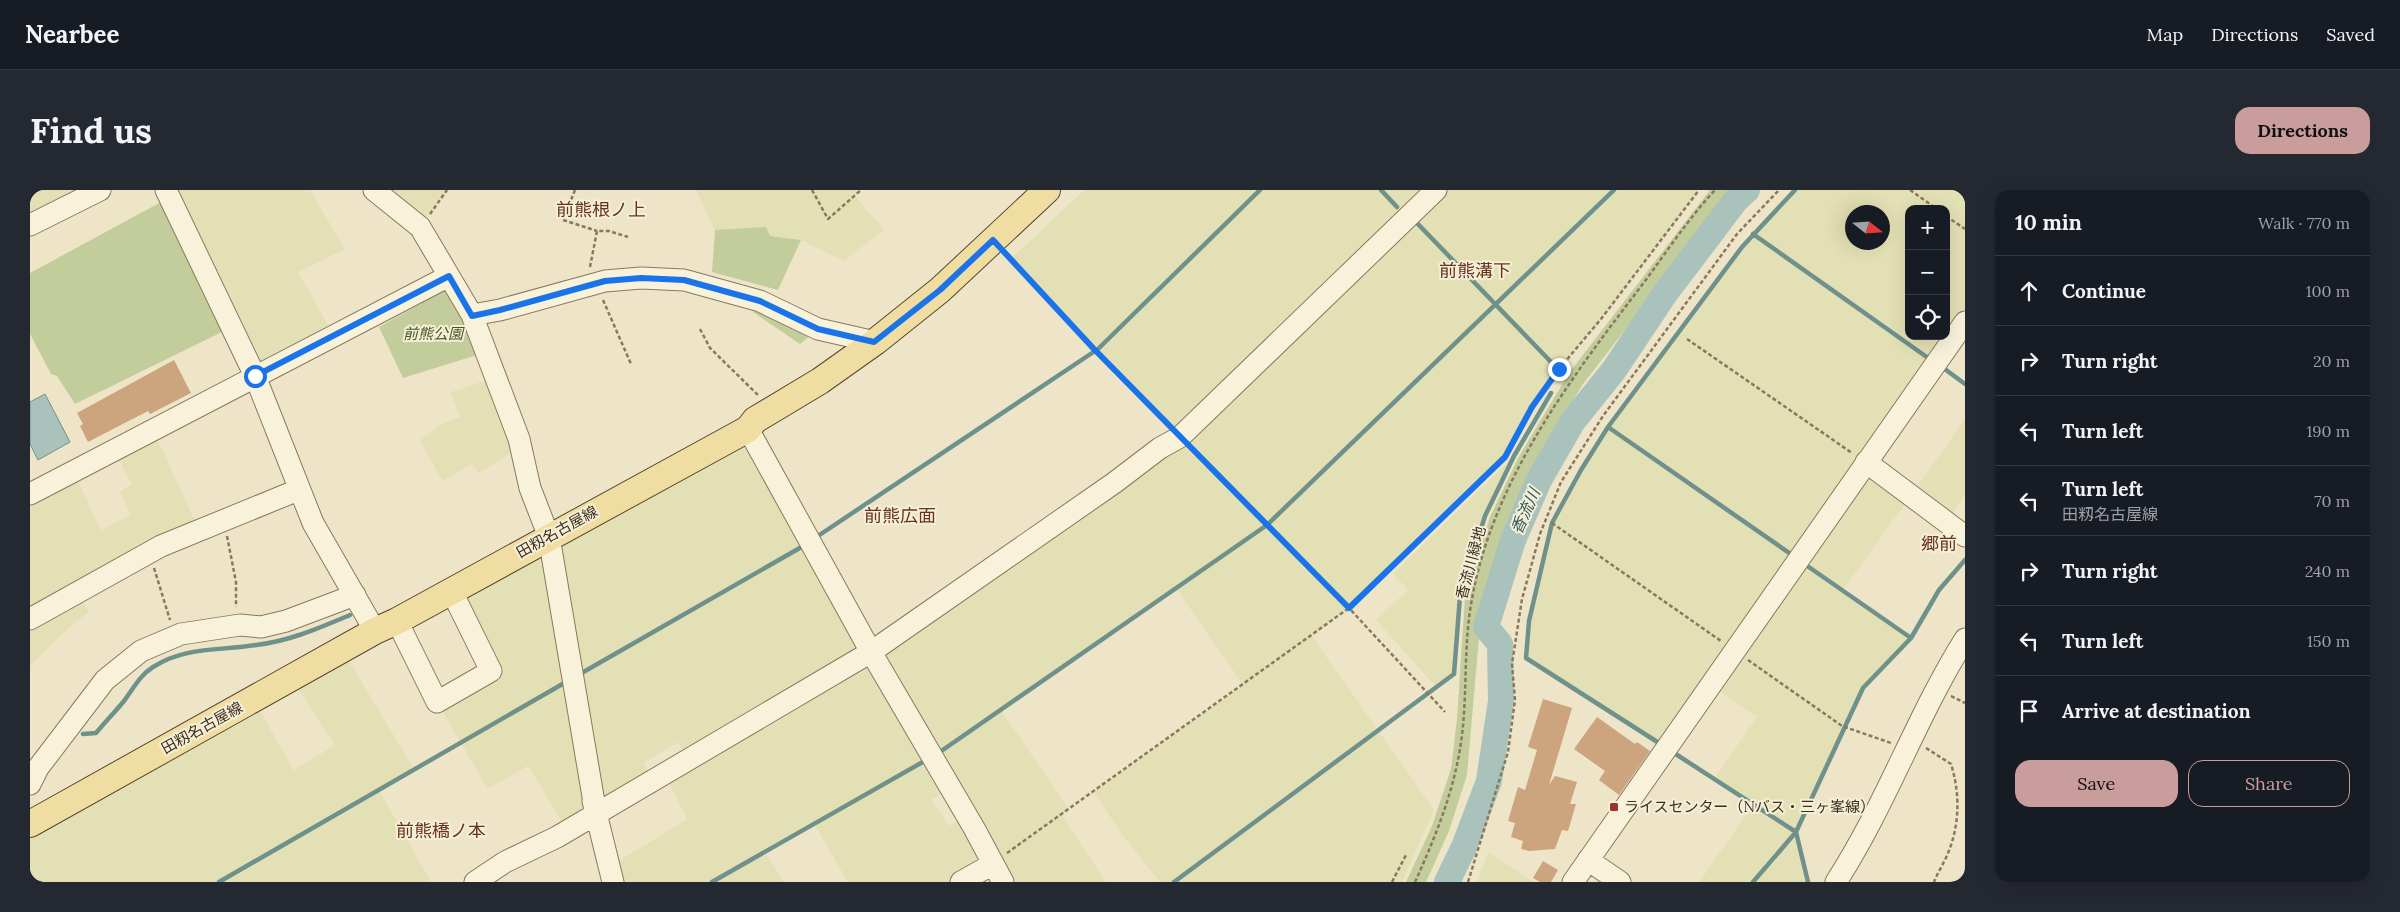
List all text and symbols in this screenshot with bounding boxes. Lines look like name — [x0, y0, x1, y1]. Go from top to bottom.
text: Nearbee — [25, 19, 119, 50]
text: Map — [2147, 23, 2183, 46]
text: Directions — [2211, 23, 2298, 46]
text: Saved — [2326, 23, 2375, 46]
button: Directions — [2235, 107, 2370, 154]
text: Find us — [30, 108, 152, 153]
district label: 前熊根ノ上 — [556, 198, 646, 221]
north arrow — [1845, 205, 1890, 250]
map controls — [1905, 205, 1950, 340]
button: + — [1905, 205, 1950, 250]
text: 10 min — [2015, 209, 2082, 236]
text: Walk · 770 m — [2258, 213, 2350, 233]
button: − — [1905, 250, 1950, 295]
district label: 前熊溝下 — [1439, 259, 1511, 282]
icon: ahead — [2015, 277, 2043, 305]
text: Continue — [2062, 279, 2146, 303]
text: 100 m — [2306, 281, 2350, 301]
button: locate — [1905, 295, 1950, 340]
park label: 前熊公園 — [403, 324, 465, 343]
icon: right — [2015, 347, 2043, 375]
text: Turn right — [2062, 349, 2158, 373]
text: 20 m — [2313, 351, 2350, 371]
route end — [1548, 358, 1571, 381]
route start — [244, 365, 267, 388]
icon: left — [2015, 417, 2043, 445]
text: Turn left — [2062, 419, 2143, 443]
text: 190 m — [2306, 421, 2350, 441]
text: Turn left — [2062, 477, 2143, 501]
water label: 香流川 — [1506, 483, 1545, 537]
icon: left — [2015, 487, 2043, 515]
text: 70 m — [2314, 491, 2350, 511]
street label: 田籾名古屋線 — [513, 501, 601, 562]
district label: 前熊広面 — [864, 504, 936, 527]
text: 田籾名古屋線 — [2062, 504, 2158, 524]
street label: 香流川緑地 — [1452, 524, 1489, 602]
district label: 郷前 — [1921, 532, 1957, 555]
icon: right — [2015, 557, 2043, 585]
text: Turn right — [2062, 559, 2158, 583]
text: 240 m — [2305, 561, 2350, 581]
icon: left — [2015, 627, 2043, 655]
text: Turn left — [2062, 629, 2143, 653]
text: 150 m — [2307, 631, 2350, 651]
street label: 田籾名古屋線 — [158, 697, 246, 758]
icon: arrive — [2015, 697, 2043, 725]
text: Arrive at destination — [2062, 699, 2251, 723]
button: Save — [2015, 760, 2178, 807]
button: Share — [2188, 760, 2350, 807]
place label: ライスセンター（Nバス・三ヶ峯線） — [1624, 797, 1875, 816]
marker: ライスセンター（Nバス・三ヶ峯線） — [1608, 801, 1620, 813]
district label: 前熊橋ノ本 — [396, 819, 486, 842]

